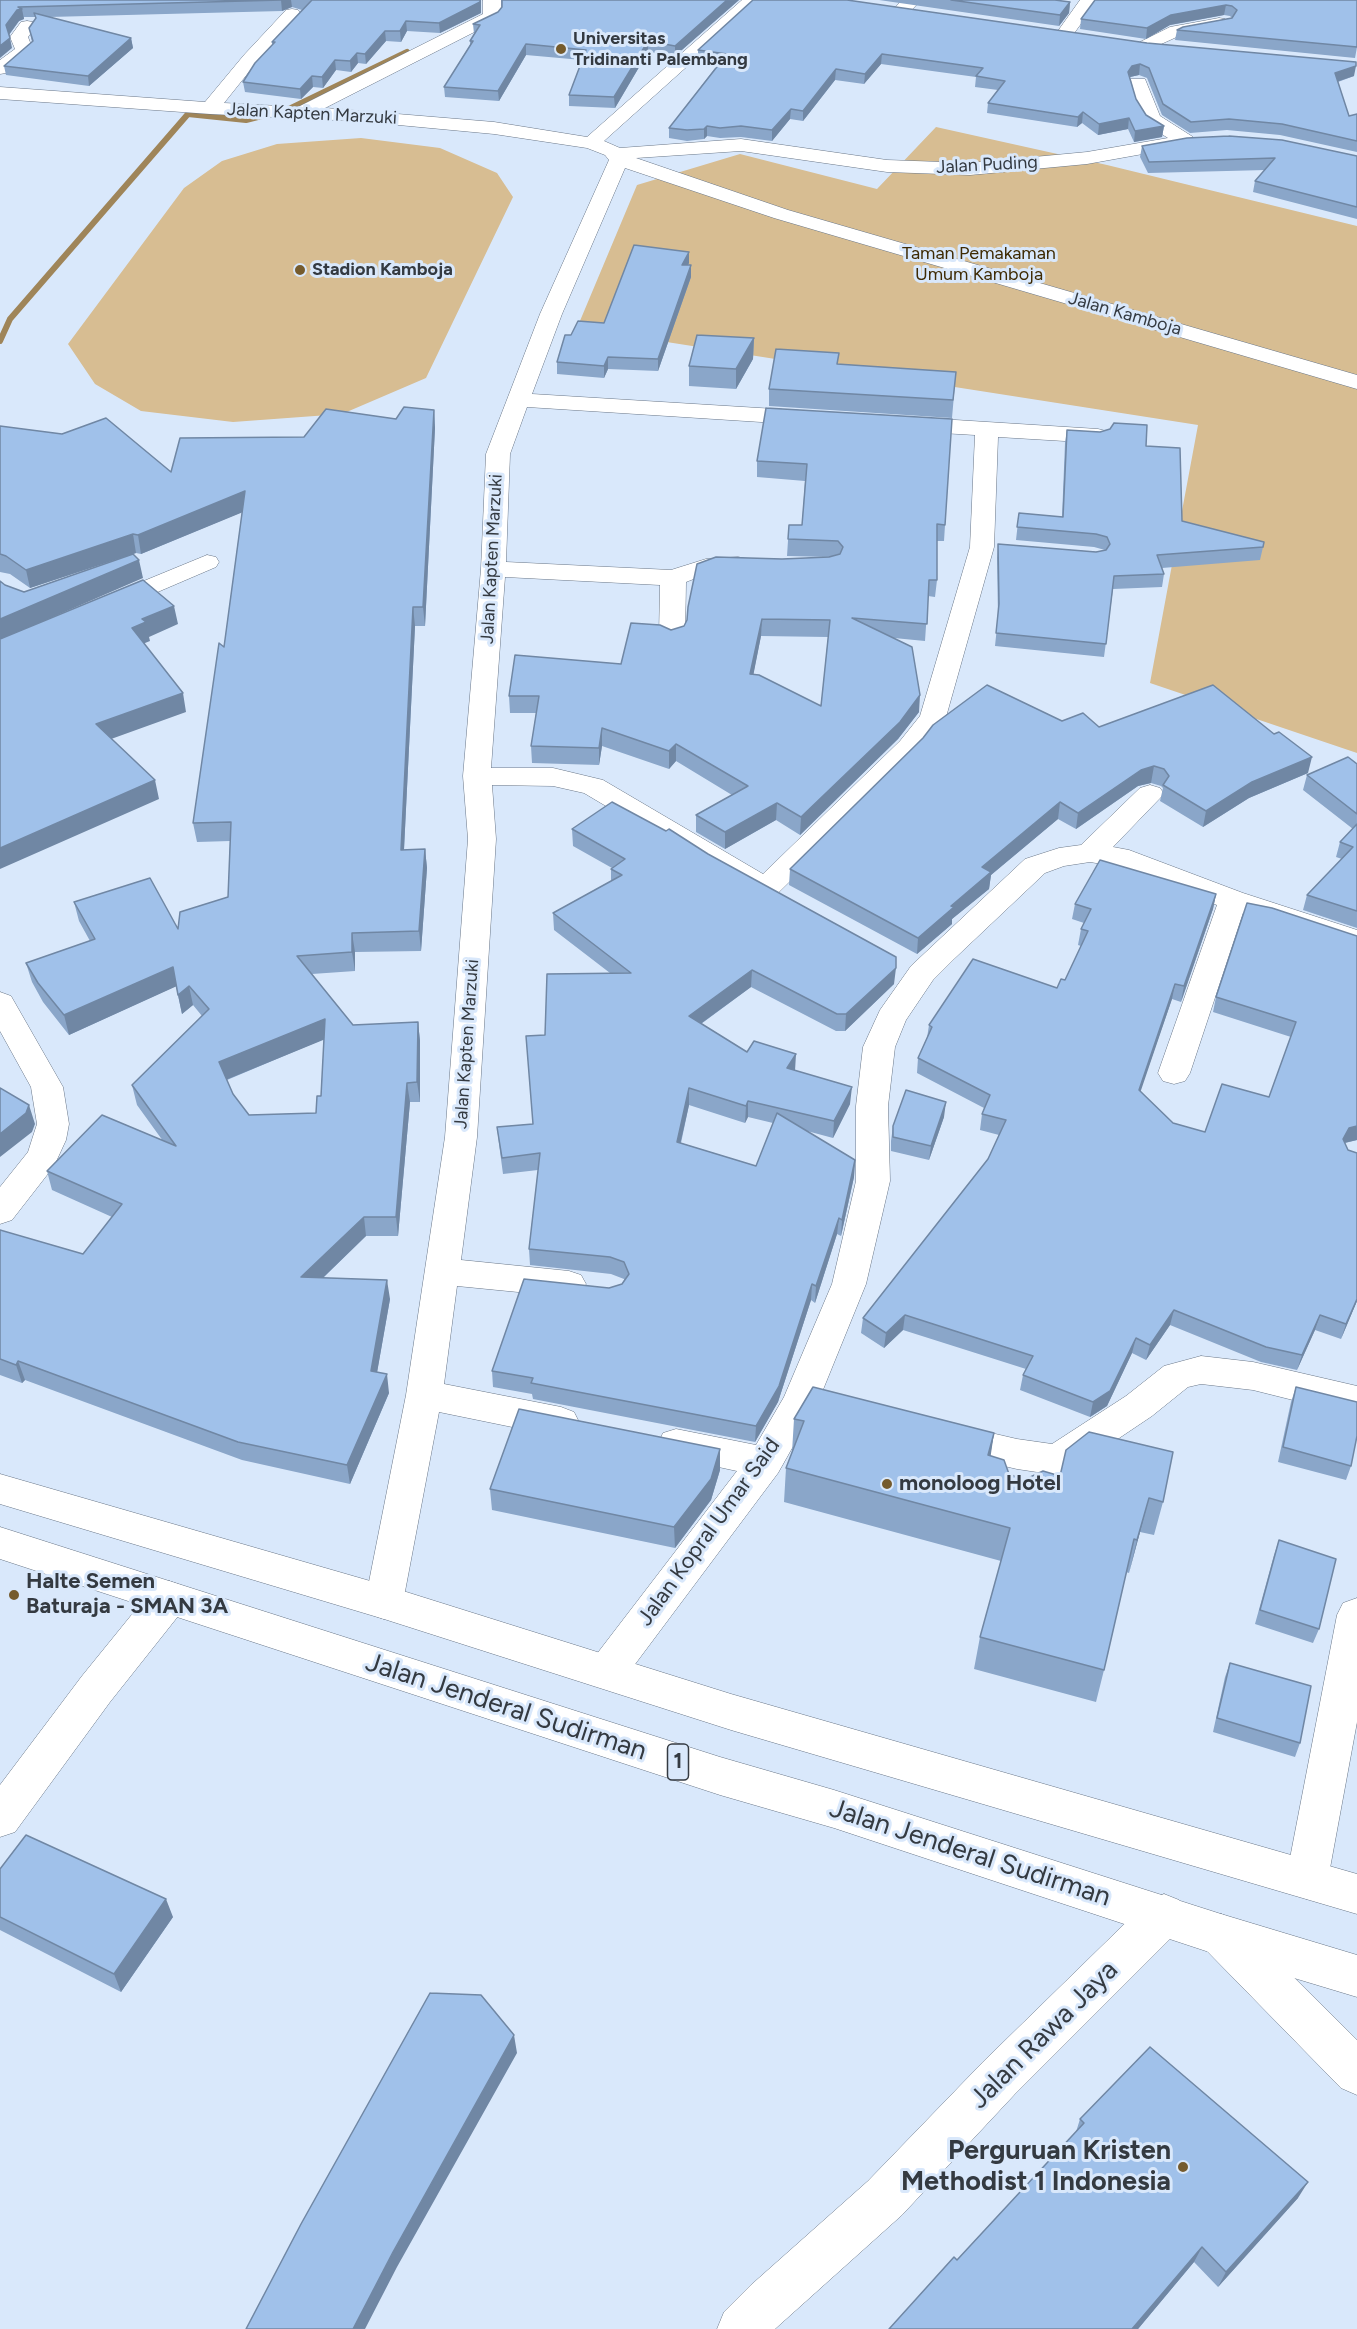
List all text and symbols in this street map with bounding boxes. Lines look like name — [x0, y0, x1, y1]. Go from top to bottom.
place label: Universitas Tridinanti Palembang — [573, 28, 748, 70]
marker: Universitas Tridinanti Palembang — [554, 42, 568, 56]
street label: Jalan Kapten Marzuki — [227, 99, 397, 129]
street label: Jalan Puding — [936, 152, 1038, 178]
park label: Taman Pemakaman Umum Kamboja — [902, 243, 1056, 286]
place label: Stadion Kamboja — [312, 259, 453, 281]
marker: Stadion Kamboja — [293, 263, 307, 277]
street label: Jalan Kamboja — [1066, 288, 1184, 340]
street label: Jalan Kapten Marzuki — [477, 474, 507, 644]
street label: Jalan Kapten Marzuki — [450, 958, 484, 1130]
street label: Jalan Kopral Umar Said — [632, 1433, 786, 1631]
place label: monoloog Hotel — [899, 1471, 1061, 1497]
marker: monoloog Hotel — [880, 1477, 894, 1491]
place label: Halte Semen Baturaja - SMAN 3A — [26, 1569, 228, 1621]
marker: Halte Semen Baturaja - SMAN 3A — [7, 1588, 21, 1602]
street label: Jalan Jenderal Sudirman — [361, 1646, 651, 1768]
road number: 1 — [668, 1744, 688, 1780]
street label: Jalan Jenderal Sudirman — [825, 1792, 1115, 1914]
street label: Jalan Rawa Jaya — [963, 1954, 1125, 2116]
place label: Perguruan Kristen Methodist 1 Indonesia — [901, 2135, 1171, 2198]
marker: Perguruan Kristen Methodist 1 Indonesia — [1176, 2160, 1190, 2174]

